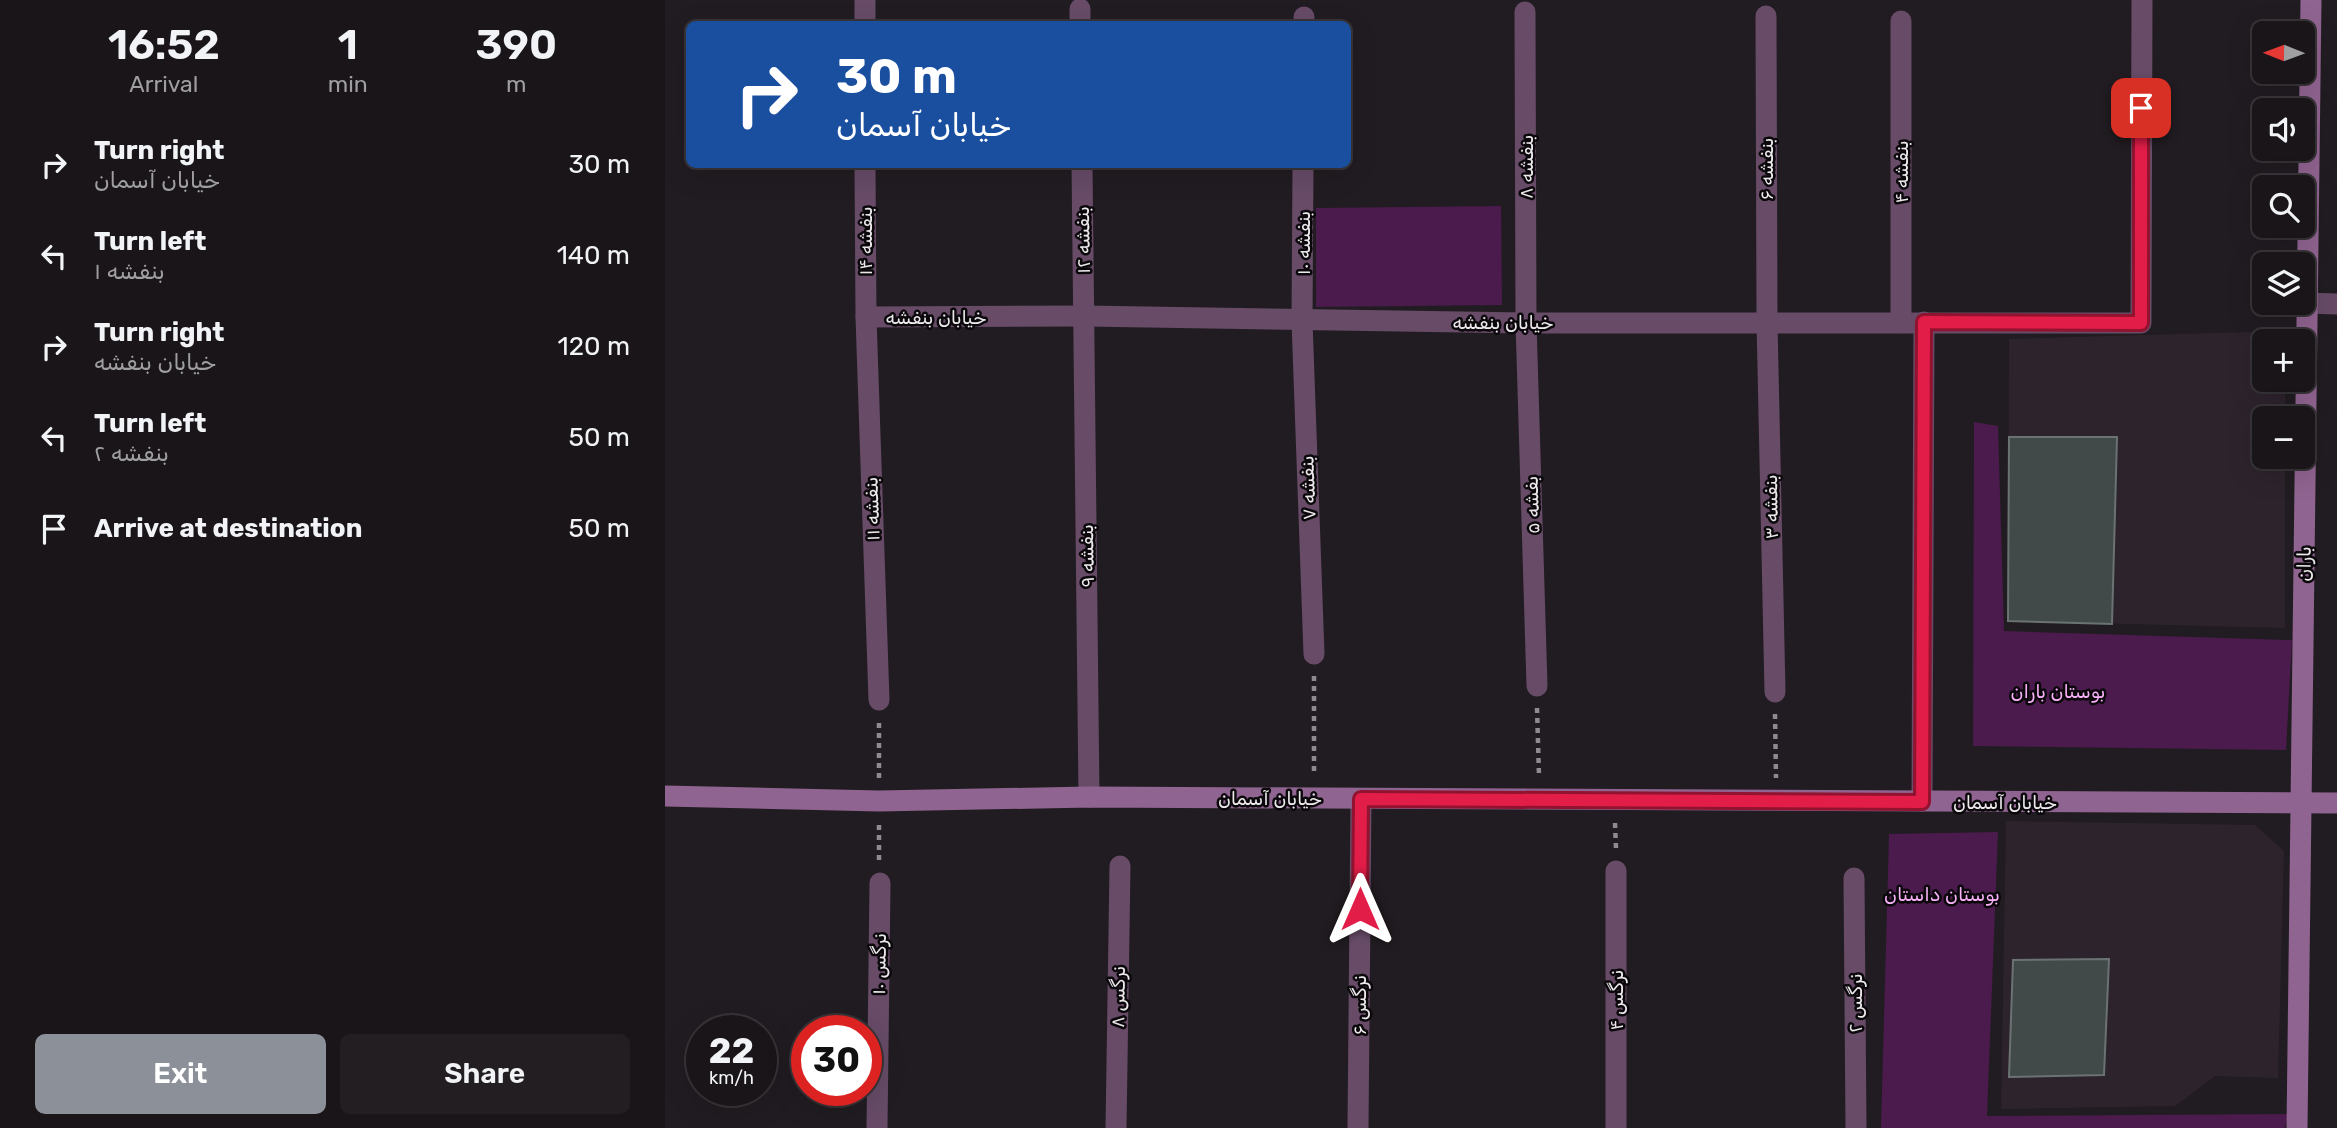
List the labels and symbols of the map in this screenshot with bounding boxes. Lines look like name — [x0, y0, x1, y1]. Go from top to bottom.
north arrow — [2252, 21, 2315, 84]
pin — [2111, 78, 2171, 138]
street label: بنفشه ۸ — [1515, 135, 1538, 199]
street label: بنفشه ۶ — [1755, 138, 1778, 200]
street label: بنفشه ۴ — [1890, 140, 1913, 204]
street label: بنفشه ۱۴ — [854, 206, 877, 276]
street label: بنفشه ۱۲ — [1071, 206, 1095, 274]
street label: بنفشه ۱۰ — [1292, 211, 1315, 275]
street label: خیابان بنفشه — [885, 306, 987, 329]
street label: خیابان بنفشه — [1452, 311, 1554, 334]
street label: بنفشه ۷ — [1295, 455, 1321, 521]
street label: بنفشه ۳ — [1759, 474, 1783, 540]
street label: بفشه ۵ — [1519, 475, 1545, 535]
street label: بنفشه ۱۱ — [859, 477, 885, 541]
street label: بنفشه ۹ — [1075, 524, 1099, 588]
street label: باران — [2292, 546, 2316, 582]
park label: بوستان باران — [2011, 680, 2105, 703]
street label: خیابان آسمان — [1218, 787, 1322, 810]
street label: خیابان آسمان — [1953, 791, 2057, 814]
position arrow — [1323, 872, 1397, 946]
park label: بوستان داستان — [1884, 883, 2000, 906]
street label: نرگس ۱۰ — [867, 933, 891, 995]
street label: نرگس ۸ — [1106, 966, 1130, 1028]
street label: نرگس ۴ — [1605, 970, 1628, 1030]
street label: نرگس ۲ — [1844, 973, 1867, 1033]
street label: نرگس ۶ — [1348, 975, 1371, 1035]
speed limit sign: 30 — [791, 1015, 882, 1106]

